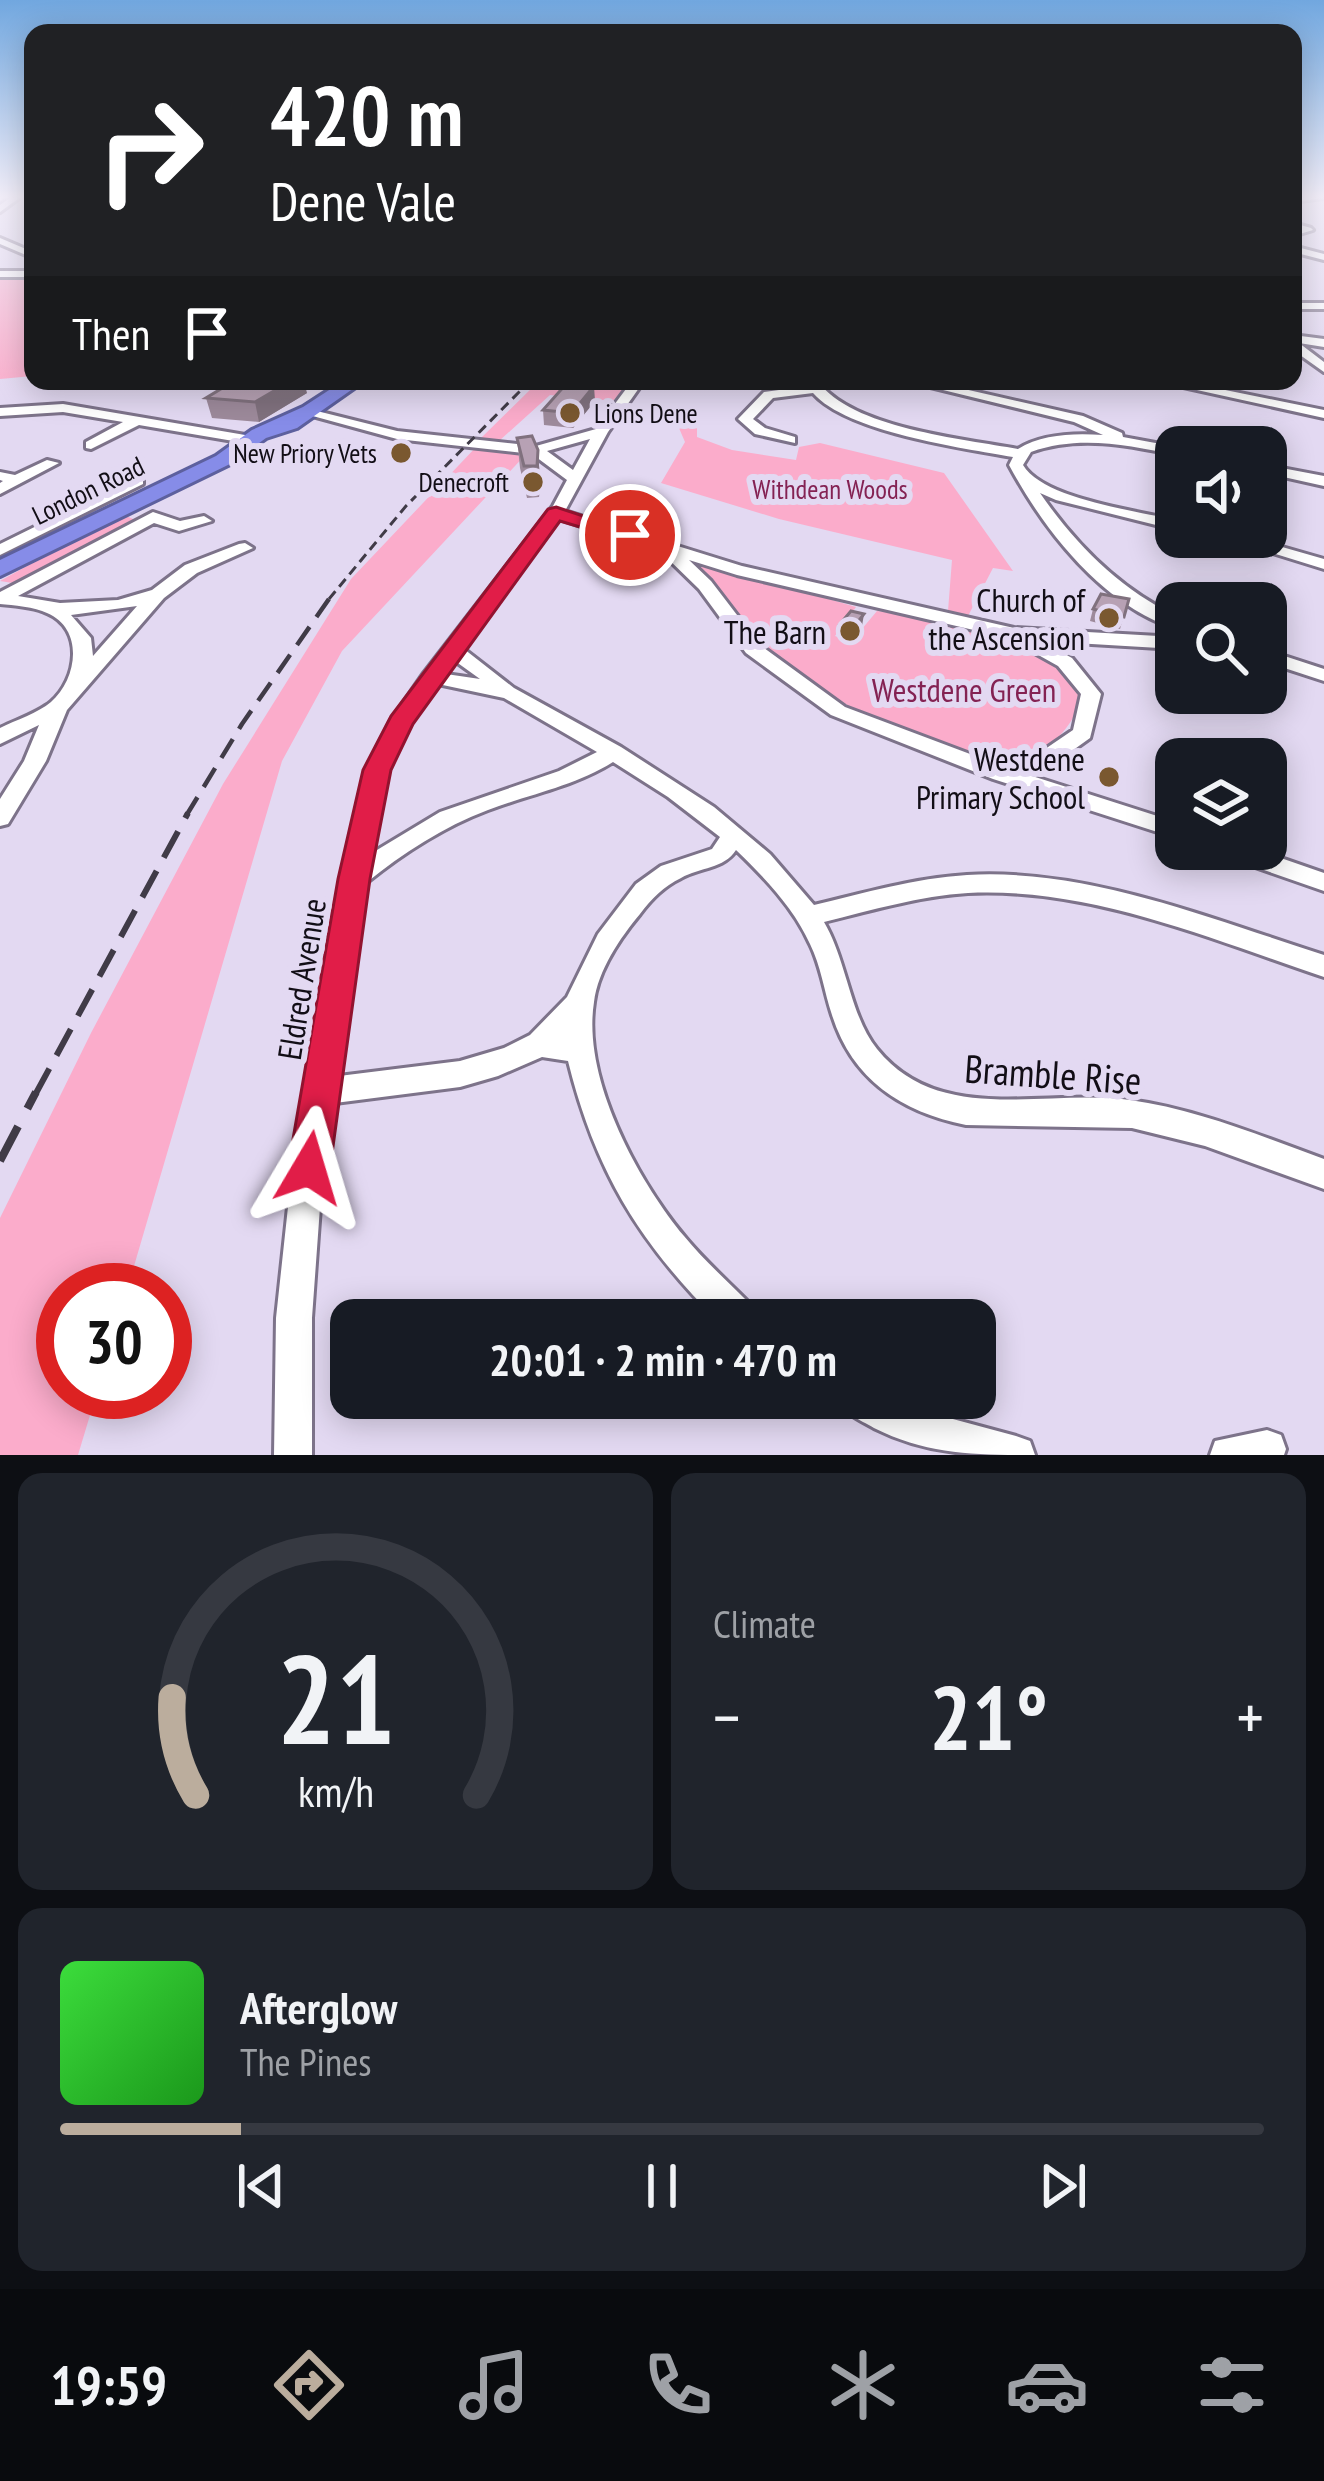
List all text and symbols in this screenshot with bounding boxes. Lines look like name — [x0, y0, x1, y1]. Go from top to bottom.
text: 420 m — [270, 60, 463, 169]
icon: right — [72, 72, 228, 228]
text: Dene Vale — [270, 166, 456, 236]
icon: arrive — [174, 300, 240, 366]
text: Then — [72, 304, 150, 362]
place label: Lions Dene — [594, 396, 698, 430]
marker: Lions Dene — [557, 400, 583, 426]
map controls — [1155, 426, 1287, 870]
button: sound — [1155, 426, 1287, 558]
place label: New Priory Vets — [233, 436, 377, 470]
marker: New Priory Vets — [388, 440, 414, 466]
street label: London Road — [26, 448, 150, 532]
place label: Denecroft — [418, 465, 510, 499]
marker: Denecroft — [520, 469, 546, 495]
park label: Withdean Woods — [752, 472, 908, 506]
pin — [579, 484, 681, 586]
icon: arrive — [597, 502, 663, 568]
place label: Church of the Ascension — [929, 578, 1087, 659]
button: search — [1155, 582, 1287, 714]
marker: Church of the Ascension — [1096, 605, 1122, 631]
place label: The Barn — [724, 610, 826, 653]
marker: The Barn — [837, 618, 863, 644]
park label: Westdene Green — [872, 668, 1056, 711]
place label: Westdene Primary School — [916, 737, 1085, 818]
button: layers — [1155, 738, 1287, 870]
marker: Westdene Primary School — [1096, 764, 1122, 790]
street label: Eldred Avenue — [267, 895, 335, 1063]
street label: Bramble Rise — [963, 1042, 1143, 1106]
position arrow — [246, 1105, 372, 1231]
speed limit sign: 30 — [36, 1263, 192, 1419]
text: 20:01 · 2 min · 470 m — [489, 1330, 837, 1388]
text: Climate — [713, 1598, 816, 1649]
text: 21 — [276, 1617, 395, 1778]
text: 21° — [929, 1658, 1048, 1775]
text: − — [713, 1674, 740, 1759]
text: + — [1237, 1674, 1264, 1759]
text: km/h — [297, 1762, 374, 1818]
text: Afterglow — [240, 1978, 397, 2036]
text: The Pines — [240, 2036, 371, 2087]
icon: previous — [228, 2153, 294, 2219]
icon: pause — [629, 2153, 695, 2219]
icon: next — [1030, 2153, 1096, 2219]
icon: directions — [267, 2343, 351, 2427]
icon: music — [452, 2343, 536, 2427]
icon: phone — [636, 2343, 720, 2427]
icon: climate — [821, 2343, 905, 2427]
icon: car — [1005, 2343, 1089, 2427]
icon: filters — [1190, 2343, 1274, 2427]
text: 19:59 — [50, 2350, 167, 2420]

